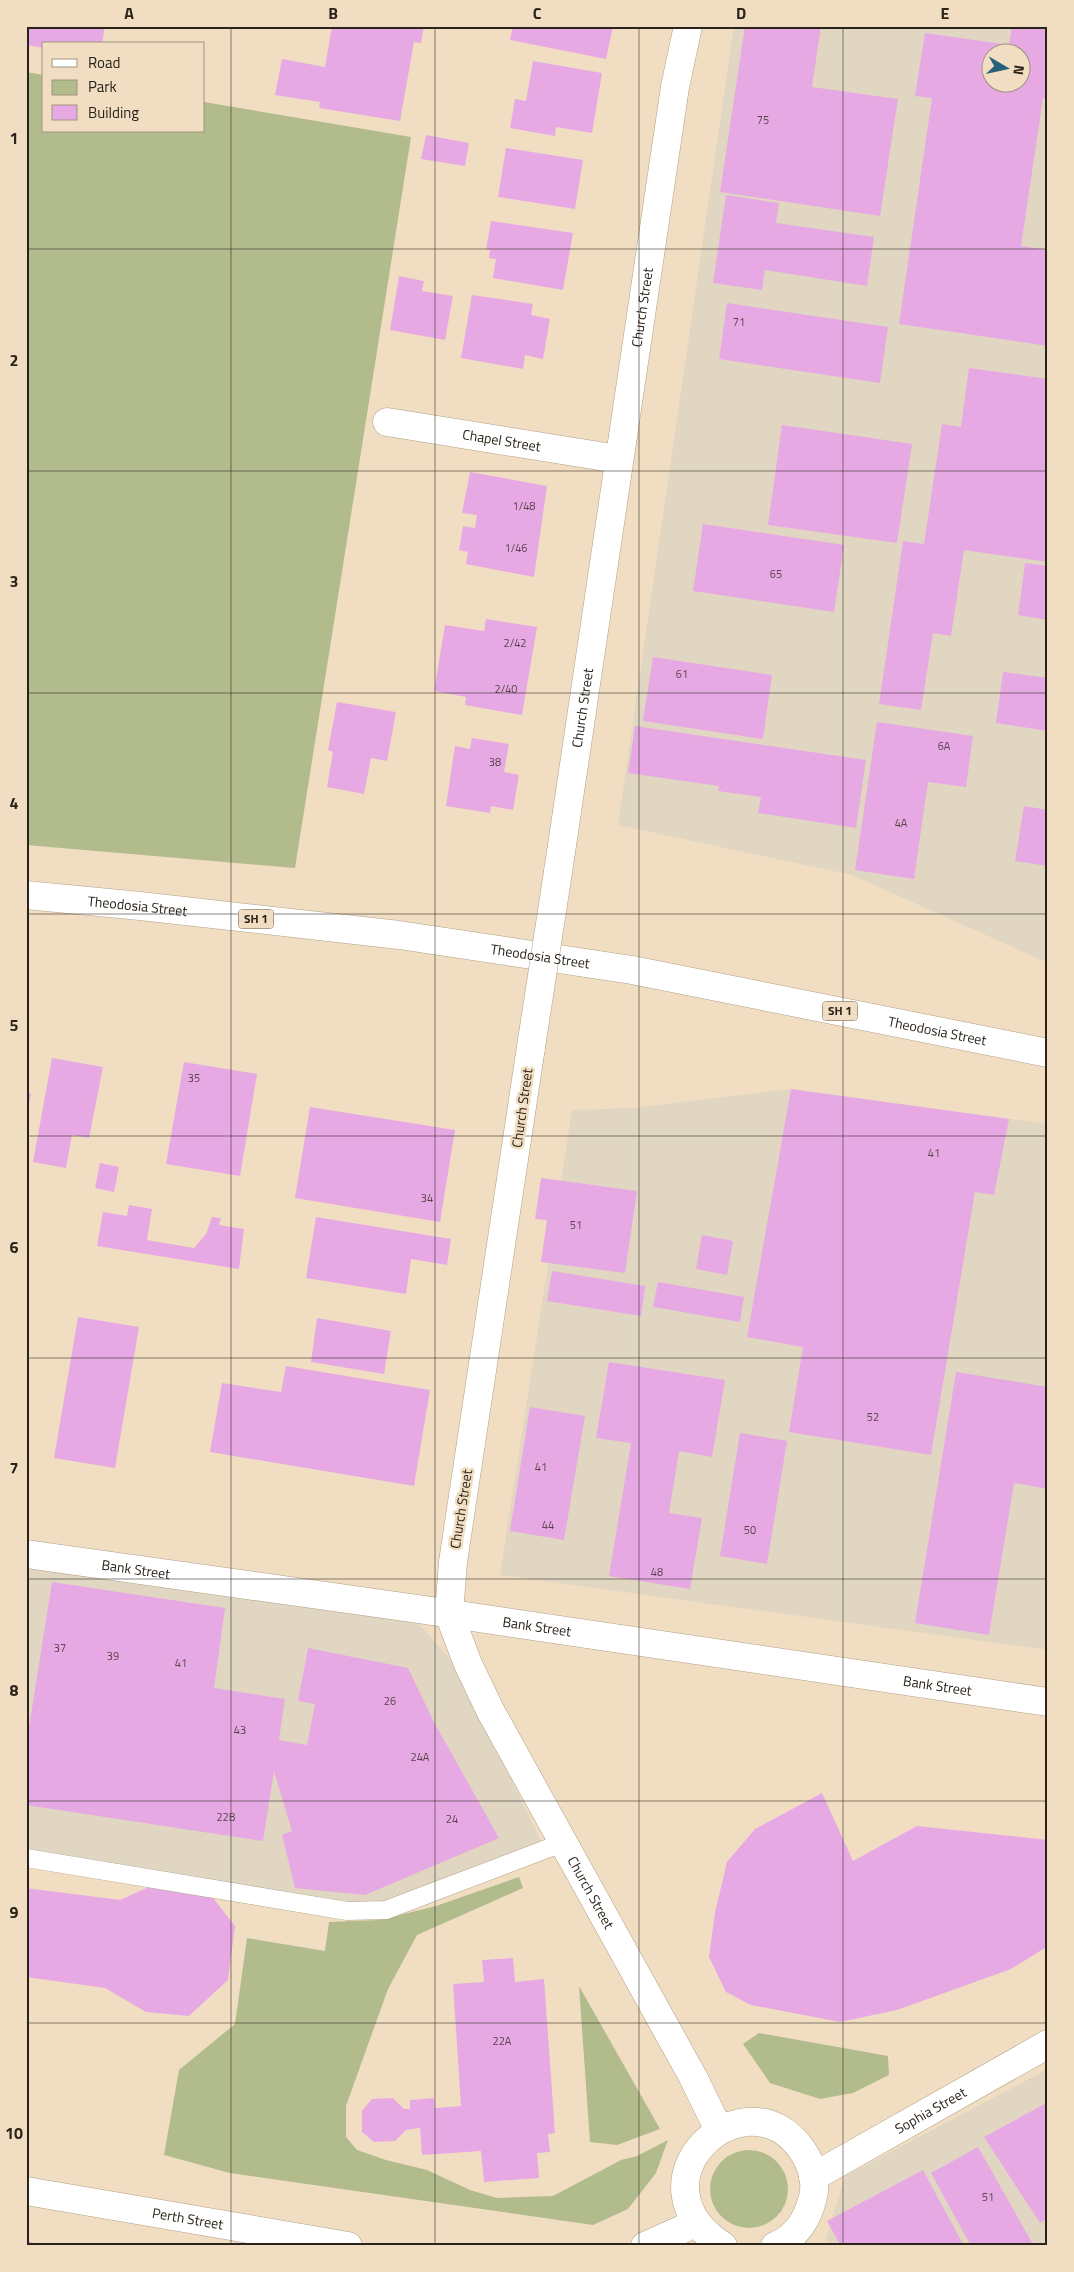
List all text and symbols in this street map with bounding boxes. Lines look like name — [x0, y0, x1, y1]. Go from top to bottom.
text: A — [124, 1, 134, 25]
text: B — [328, 1, 338, 25]
text: C — [533, 1, 542, 25]
text: D — [736, 1, 746, 25]
text: E — [941, 1, 950, 25]
legend — [42, 42, 205, 132]
north arrow — [982, 42, 1032, 92]
text: Road — [88, 51, 120, 74]
text: N — [1008, 64, 1030, 77]
text: Park — [88, 75, 117, 98]
text: Building — [88, 101, 139, 124]
house number: 75 — [757, 112, 769, 128]
text: 1 — [10, 126, 18, 150]
street label: Church Street — [625, 266, 658, 348]
house number: 71 — [733, 314, 745, 330]
text: 2 — [10, 348, 18, 372]
street label: Chapel Street — [461, 423, 542, 456]
house number: 1/48 — [512, 498, 536, 514]
house number: 1/46 — [504, 540, 528, 556]
house number: 65 — [770, 566, 782, 582]
text: 3 — [10, 569, 18, 593]
house number: 2/42 — [503, 635, 527, 651]
street label: Church Street — [566, 666, 598, 749]
house number: 61 — [676, 666, 688, 682]
house number: 2/40 — [494, 681, 518, 697]
house number: 6A — [938, 738, 951, 754]
house number: 38 — [489, 754, 501, 770]
text: 4 — [10, 791, 19, 815]
house number: 4A — [895, 815, 908, 831]
street label: Theodosia Street — [87, 890, 189, 921]
road number: SH 1 — [238, 910, 274, 929]
street label: Theodosia Street — [489, 938, 591, 974]
road number: SH 1 — [822, 1001, 858, 1020]
street label: Theodosia Street — [886, 1010, 989, 1051]
text: 5 — [10, 1013, 19, 1037]
street label: Church Street — [506, 1067, 537, 1149]
house number: 35 — [188, 1070, 200, 1086]
house number: 41 — [928, 1145, 940, 1161]
house number: 34 — [421, 1190, 433, 1206]
house number: 51 — [570, 1217, 582, 1233]
text: 6 — [10, 1235, 19, 1259]
house number: 52 — [867, 1409, 879, 1425]
text: 7 — [10, 1456, 18, 1480]
house number: 41 — [535, 1459, 547, 1475]
street label: Church Street — [444, 1468, 477, 1550]
house number: 44 — [542, 1517, 554, 1533]
house number: 50 — [744, 1522, 756, 1538]
street label: Bank Street — [100, 1554, 172, 1584]
house number: 48 — [651, 1564, 663, 1580]
street label: Bank Street — [501, 1611, 573, 1642]
house number: 37 — [54, 1640, 66, 1656]
house number: 39 — [107, 1648, 119, 1664]
house number: 41 — [175, 1655, 187, 1671]
street label: Bank Street — [902, 1670, 973, 1701]
text: 8 — [10, 1678, 19, 1702]
house number: 26 — [384, 1693, 396, 1709]
house number: 43 — [234, 1722, 246, 1738]
house number: 24A — [411, 1749, 430, 1765]
house number: 22B — [216, 1809, 236, 1825]
house number: 24 — [446, 1811, 458, 1827]
street label: Church Street — [563, 1852, 620, 1932]
text: 9 — [10, 1900, 19, 1924]
house number: 22A — [493, 2033, 512, 2049]
street label: Sophia Street — [891, 2081, 970, 2139]
text: 10 — [5, 2121, 23, 2145]
house number: 51 — [982, 2189, 994, 2205]
street label: Perth Street — [151, 2202, 225, 2235]

